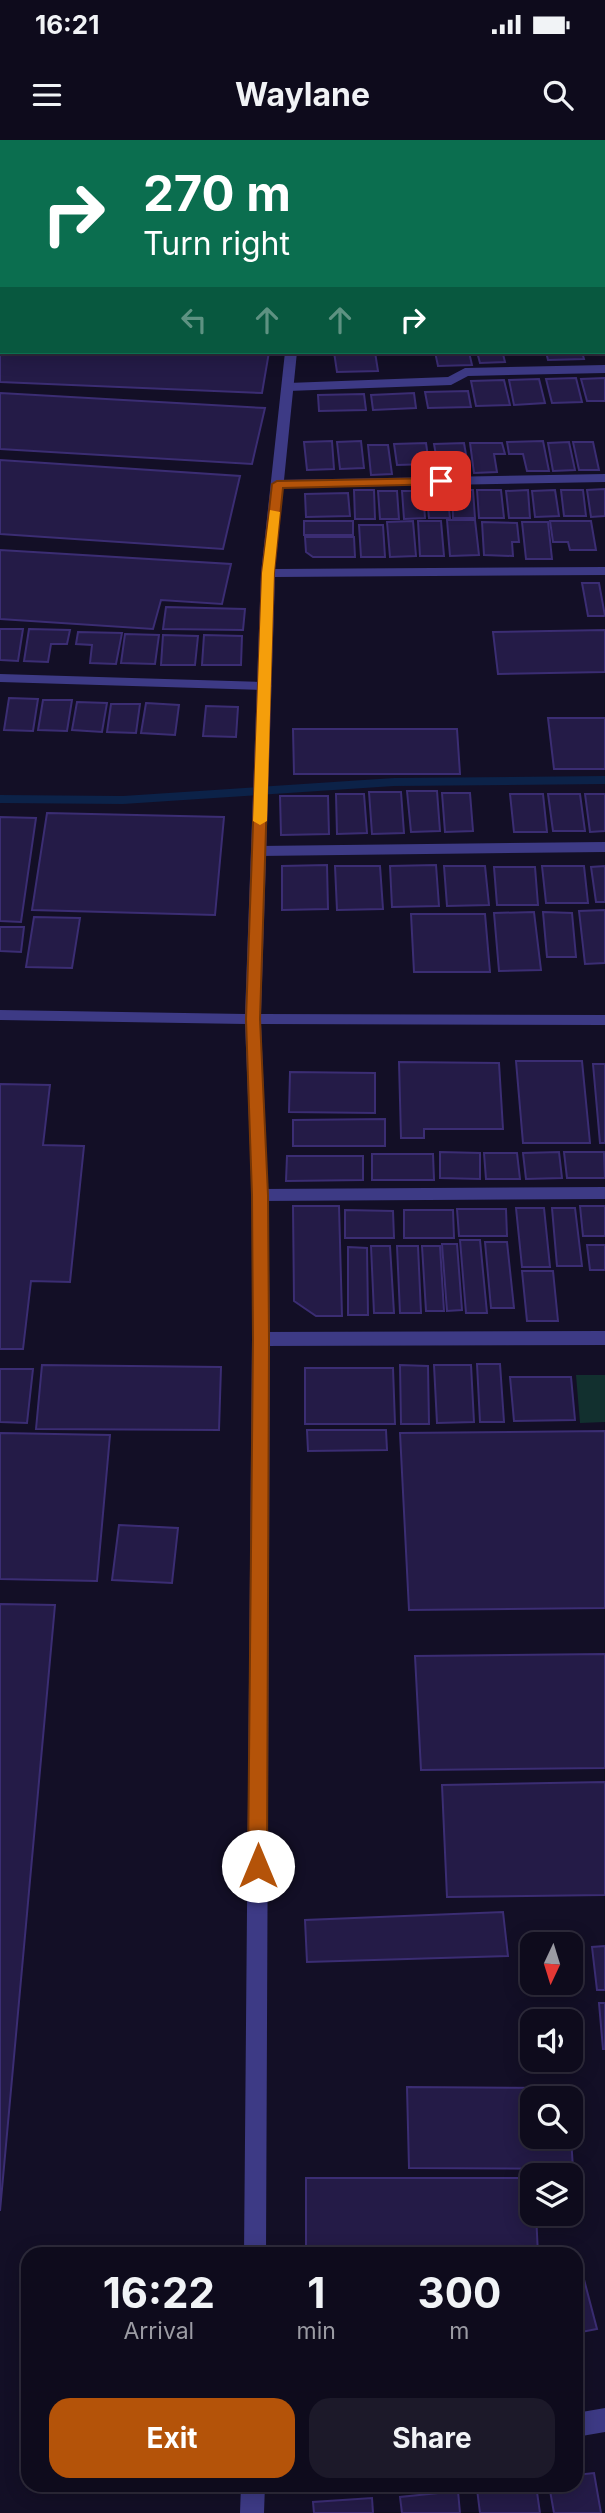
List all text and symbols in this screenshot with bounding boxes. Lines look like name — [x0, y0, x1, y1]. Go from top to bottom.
text: 16:21 — [35, 9, 99, 40]
text: Waylane — [235, 75, 370, 114]
icon: menu — [28, 76, 66, 114]
icon: search — [539, 76, 577, 114]
text: 270 m — [143, 164, 291, 223]
icon: right — [28, 168, 119, 259]
text: Turn right — [143, 224, 290, 263]
icon: left — [175, 301, 213, 339]
icon: ahead — [248, 301, 286, 339]
icon: ahead — [321, 301, 359, 339]
icon: right — [394, 301, 432, 339]
pin — [411, 451, 471, 511]
icon: arrive — [422, 462, 460, 500]
position arrow — [221, 1829, 295, 1903]
north arrow — [520, 1932, 583, 1995]
map controls — [520, 1932, 583, 2226]
button: sound — [520, 2009, 583, 2072]
button: search — [520, 2086, 583, 2149]
button: layers — [520, 2163, 583, 2226]
text: 16:22 — [103, 2267, 215, 2318]
text: 1 — [307, 2267, 325, 2318]
text: 300 — [418, 2267, 501, 2318]
text: Arrival — [123, 2317, 194, 2345]
text: min — [297, 2317, 336, 2345]
text: m — [449, 2317, 470, 2345]
button: Exit — [49, 2398, 295, 2478]
button: Share — [309, 2398, 555, 2478]

